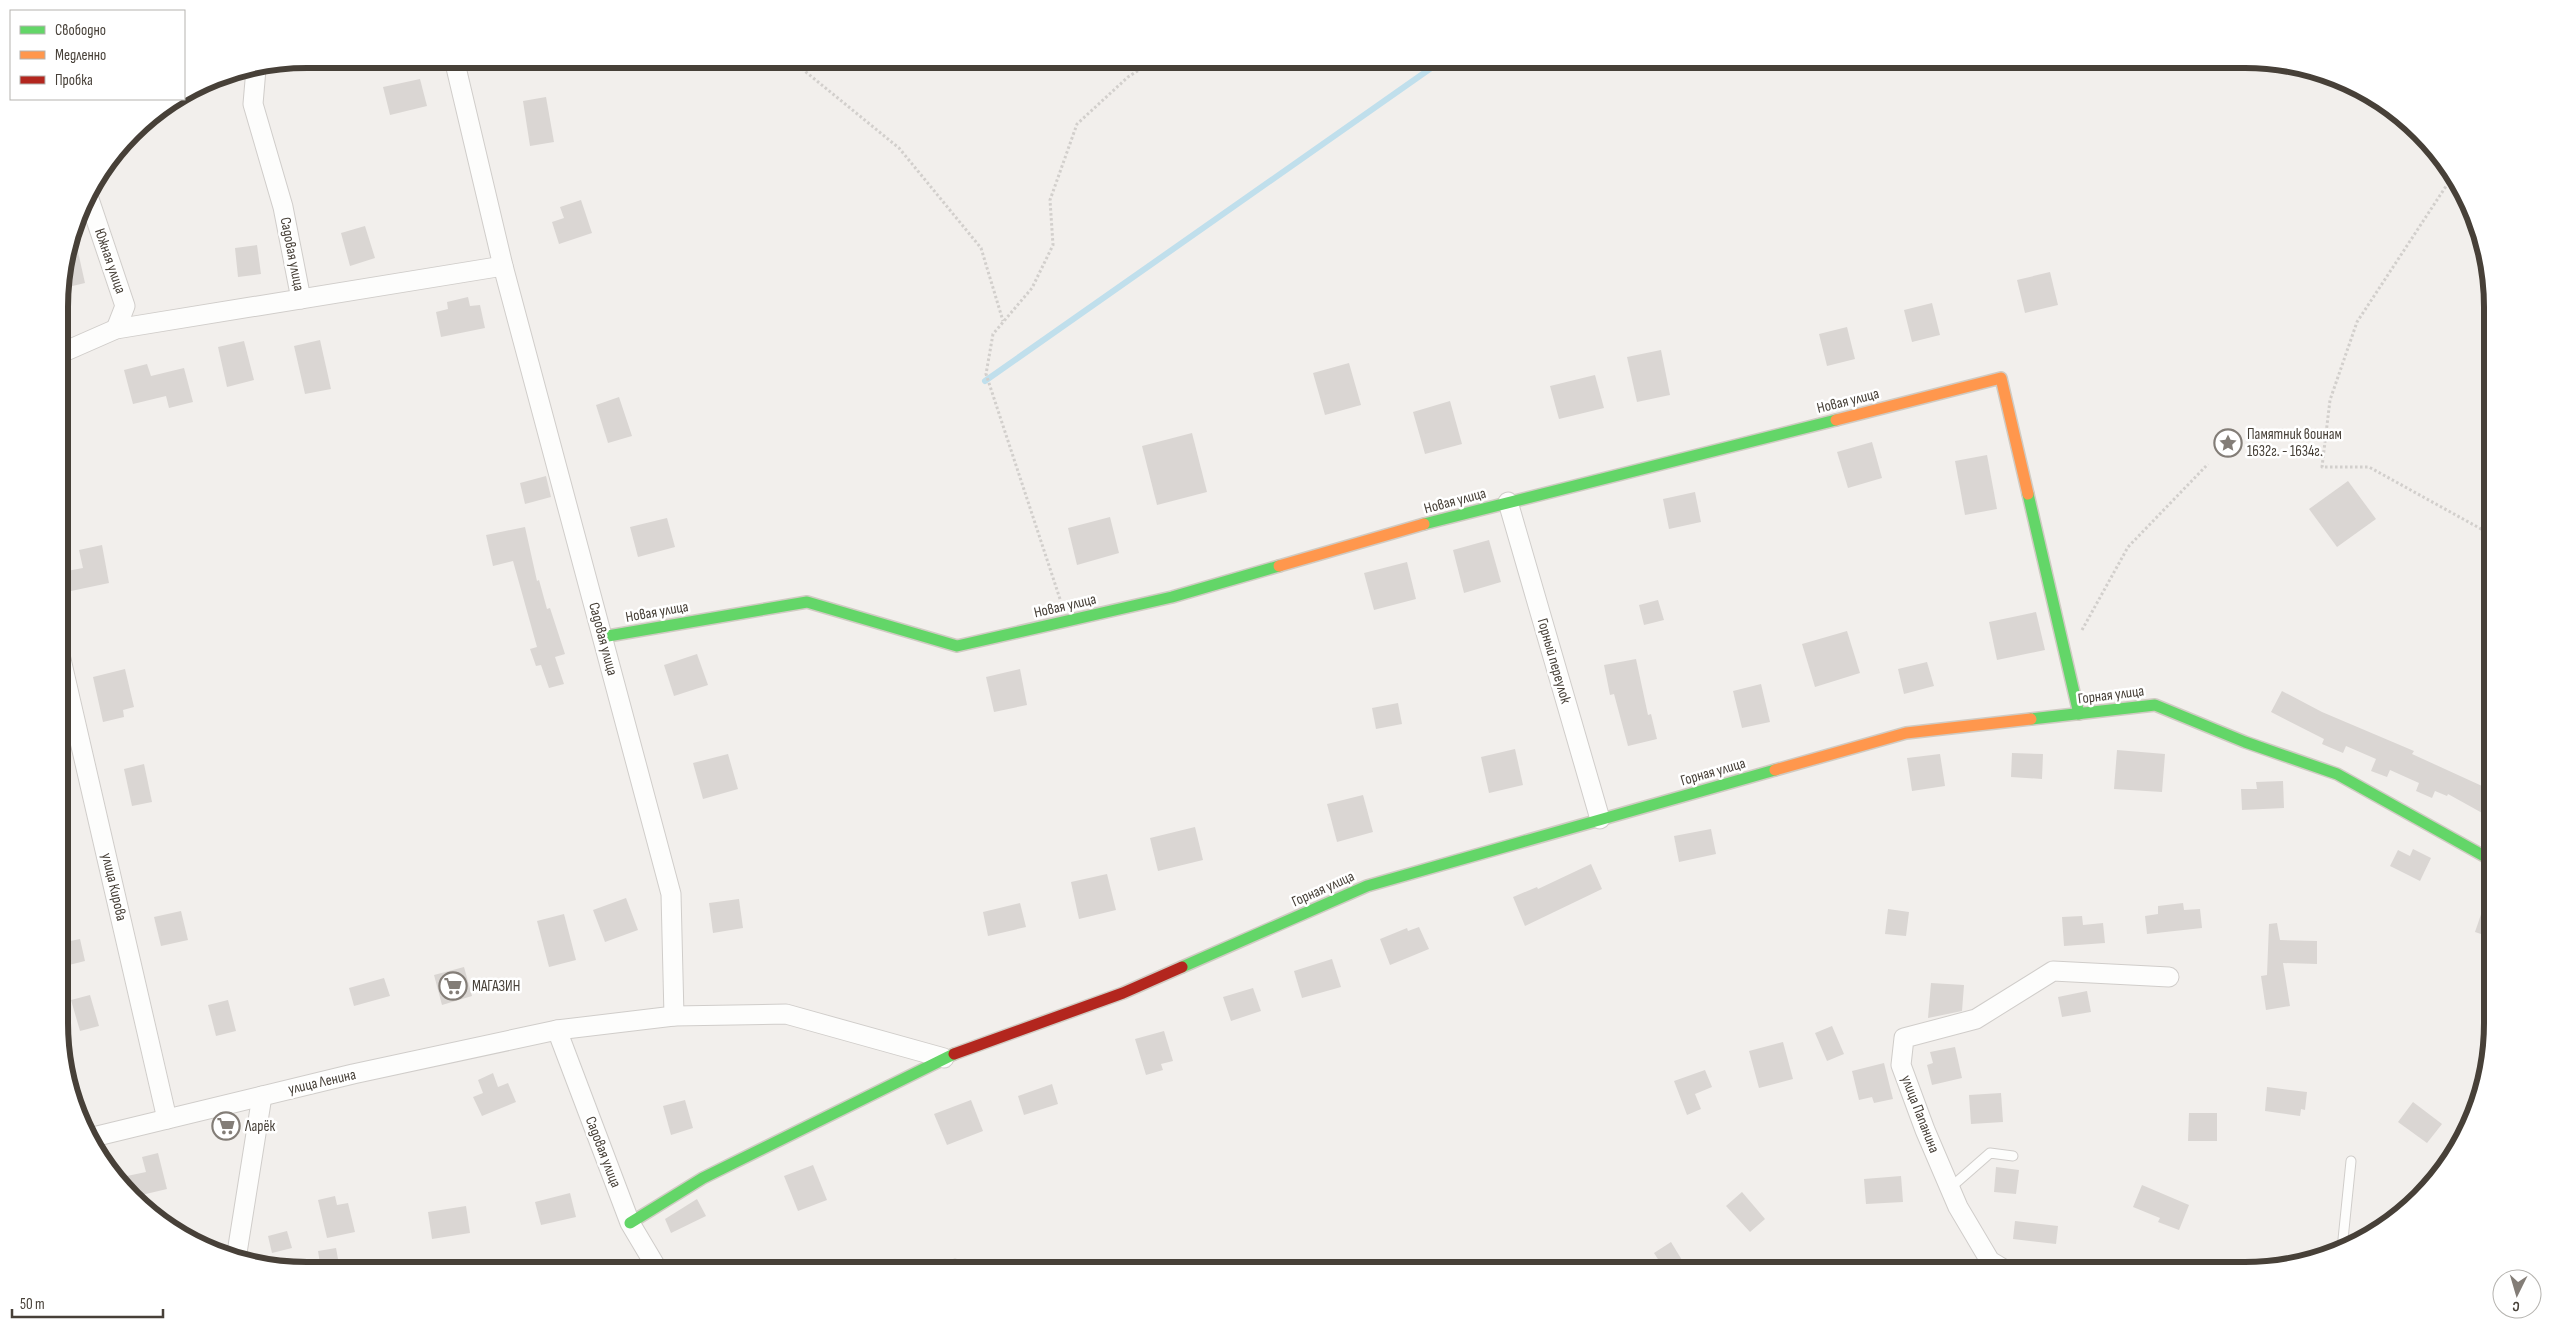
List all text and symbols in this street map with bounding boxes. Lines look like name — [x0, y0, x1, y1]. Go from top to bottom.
legend — [10, 10, 185, 100]
text: Свободно — [55, 21, 106, 40]
text: Медленно — [55, 46, 106, 65]
text: Пробка — [55, 71, 93, 90]
street label: Садовая улица — [276, 215, 309, 293]
street label: Южная улица — [90, 226, 130, 296]
street label: Новая улица — [1815, 384, 1881, 418]
place label: Памятник воинам 1632г. - 1634г. — [2247, 425, 2342, 461]
place icon: Памятник воинам 1632г. - 1634г. — [2213, 428, 2243, 458]
street label: Новая улица — [1422, 484, 1488, 518]
street label: Новая улица — [1032, 590, 1098, 622]
street label: Новая улица — [624, 597, 690, 627]
street label: Садовая улица — [584, 600, 622, 678]
street label: Горный переулок — [1533, 616, 1575, 706]
street label: Горная улица — [2077, 681, 2145, 708]
street label: Горная улица — [1678, 754, 1748, 790]
street label: улица Кирова — [97, 851, 131, 923]
street label: Горная улица — [1289, 867, 1357, 911]
supermarket icon: МАГАЗИН — [438, 971, 468, 1001]
place label: МАГАЗИН — [472, 977, 520, 996]
street label: улица Ленина — [286, 1065, 358, 1099]
street label: улица Папанина — [1896, 1072, 1944, 1156]
supermarket icon: Ларёк — [211, 1111, 241, 1141]
street label: Садовая улица — [581, 1114, 625, 1191]
place label: Ларёк — [244, 1117, 276, 1136]
north arrow — [2492, 1269, 2542, 1319]
scale bar — [12, 1286, 164, 1318]
text: 50 m — [20, 1295, 45, 1314]
text: С — [2512, 1298, 2520, 1315]

